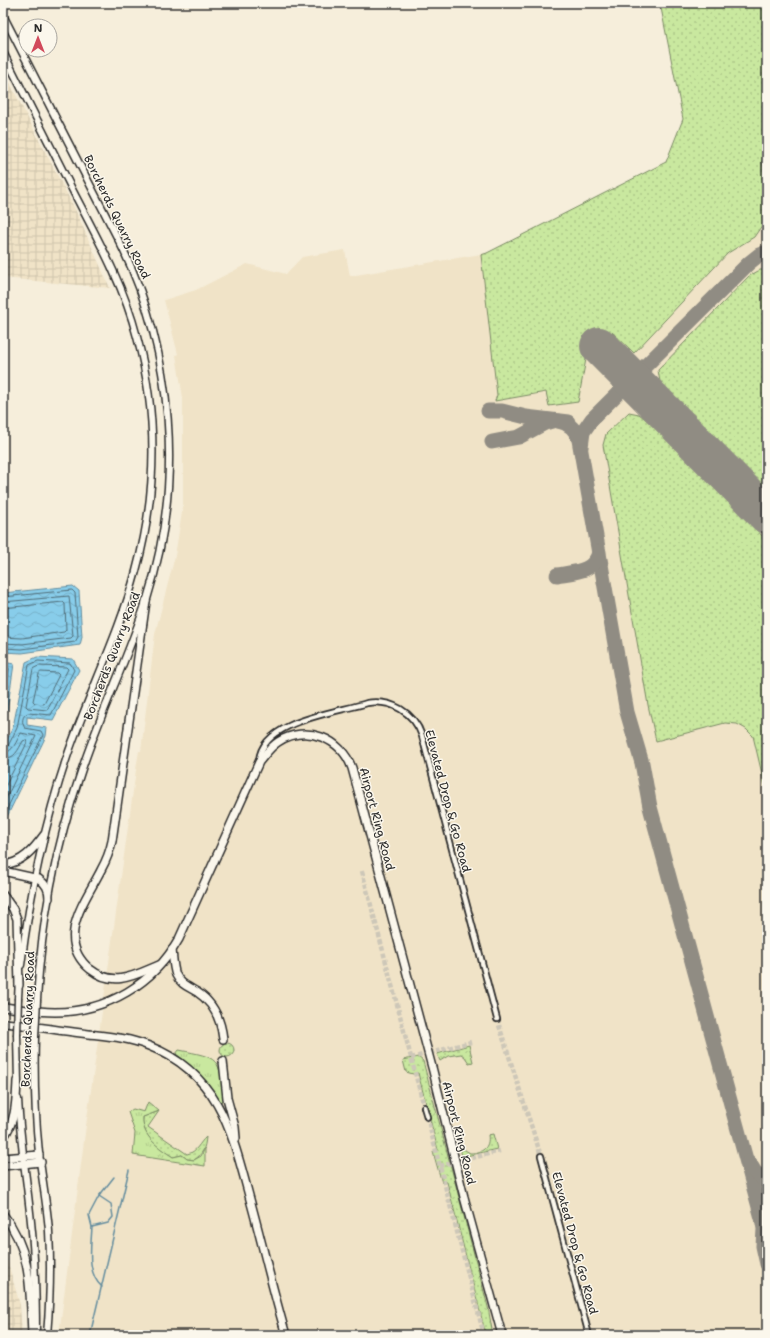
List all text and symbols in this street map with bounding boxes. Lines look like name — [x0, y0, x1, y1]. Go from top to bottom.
north arrow — [18, 18, 58, 58]
text: N — [34, 21, 43, 36]
street label: Borcherds Quarry Road — [80, 152, 154, 282]
street label: Borcherds Quarry Road — [80, 589, 144, 722]
street label: Elevated Drop & Go Road — [421, 728, 475, 875]
street label: Airport Ring Road — [356, 766, 399, 873]
street label: Borcherds Quarry Road — [18, 950, 38, 1087]
street label: Airport Ring Road — [438, 1080, 480, 1187]
street label: Elevated Drop & Go Road — [548, 1170, 602, 1317]

